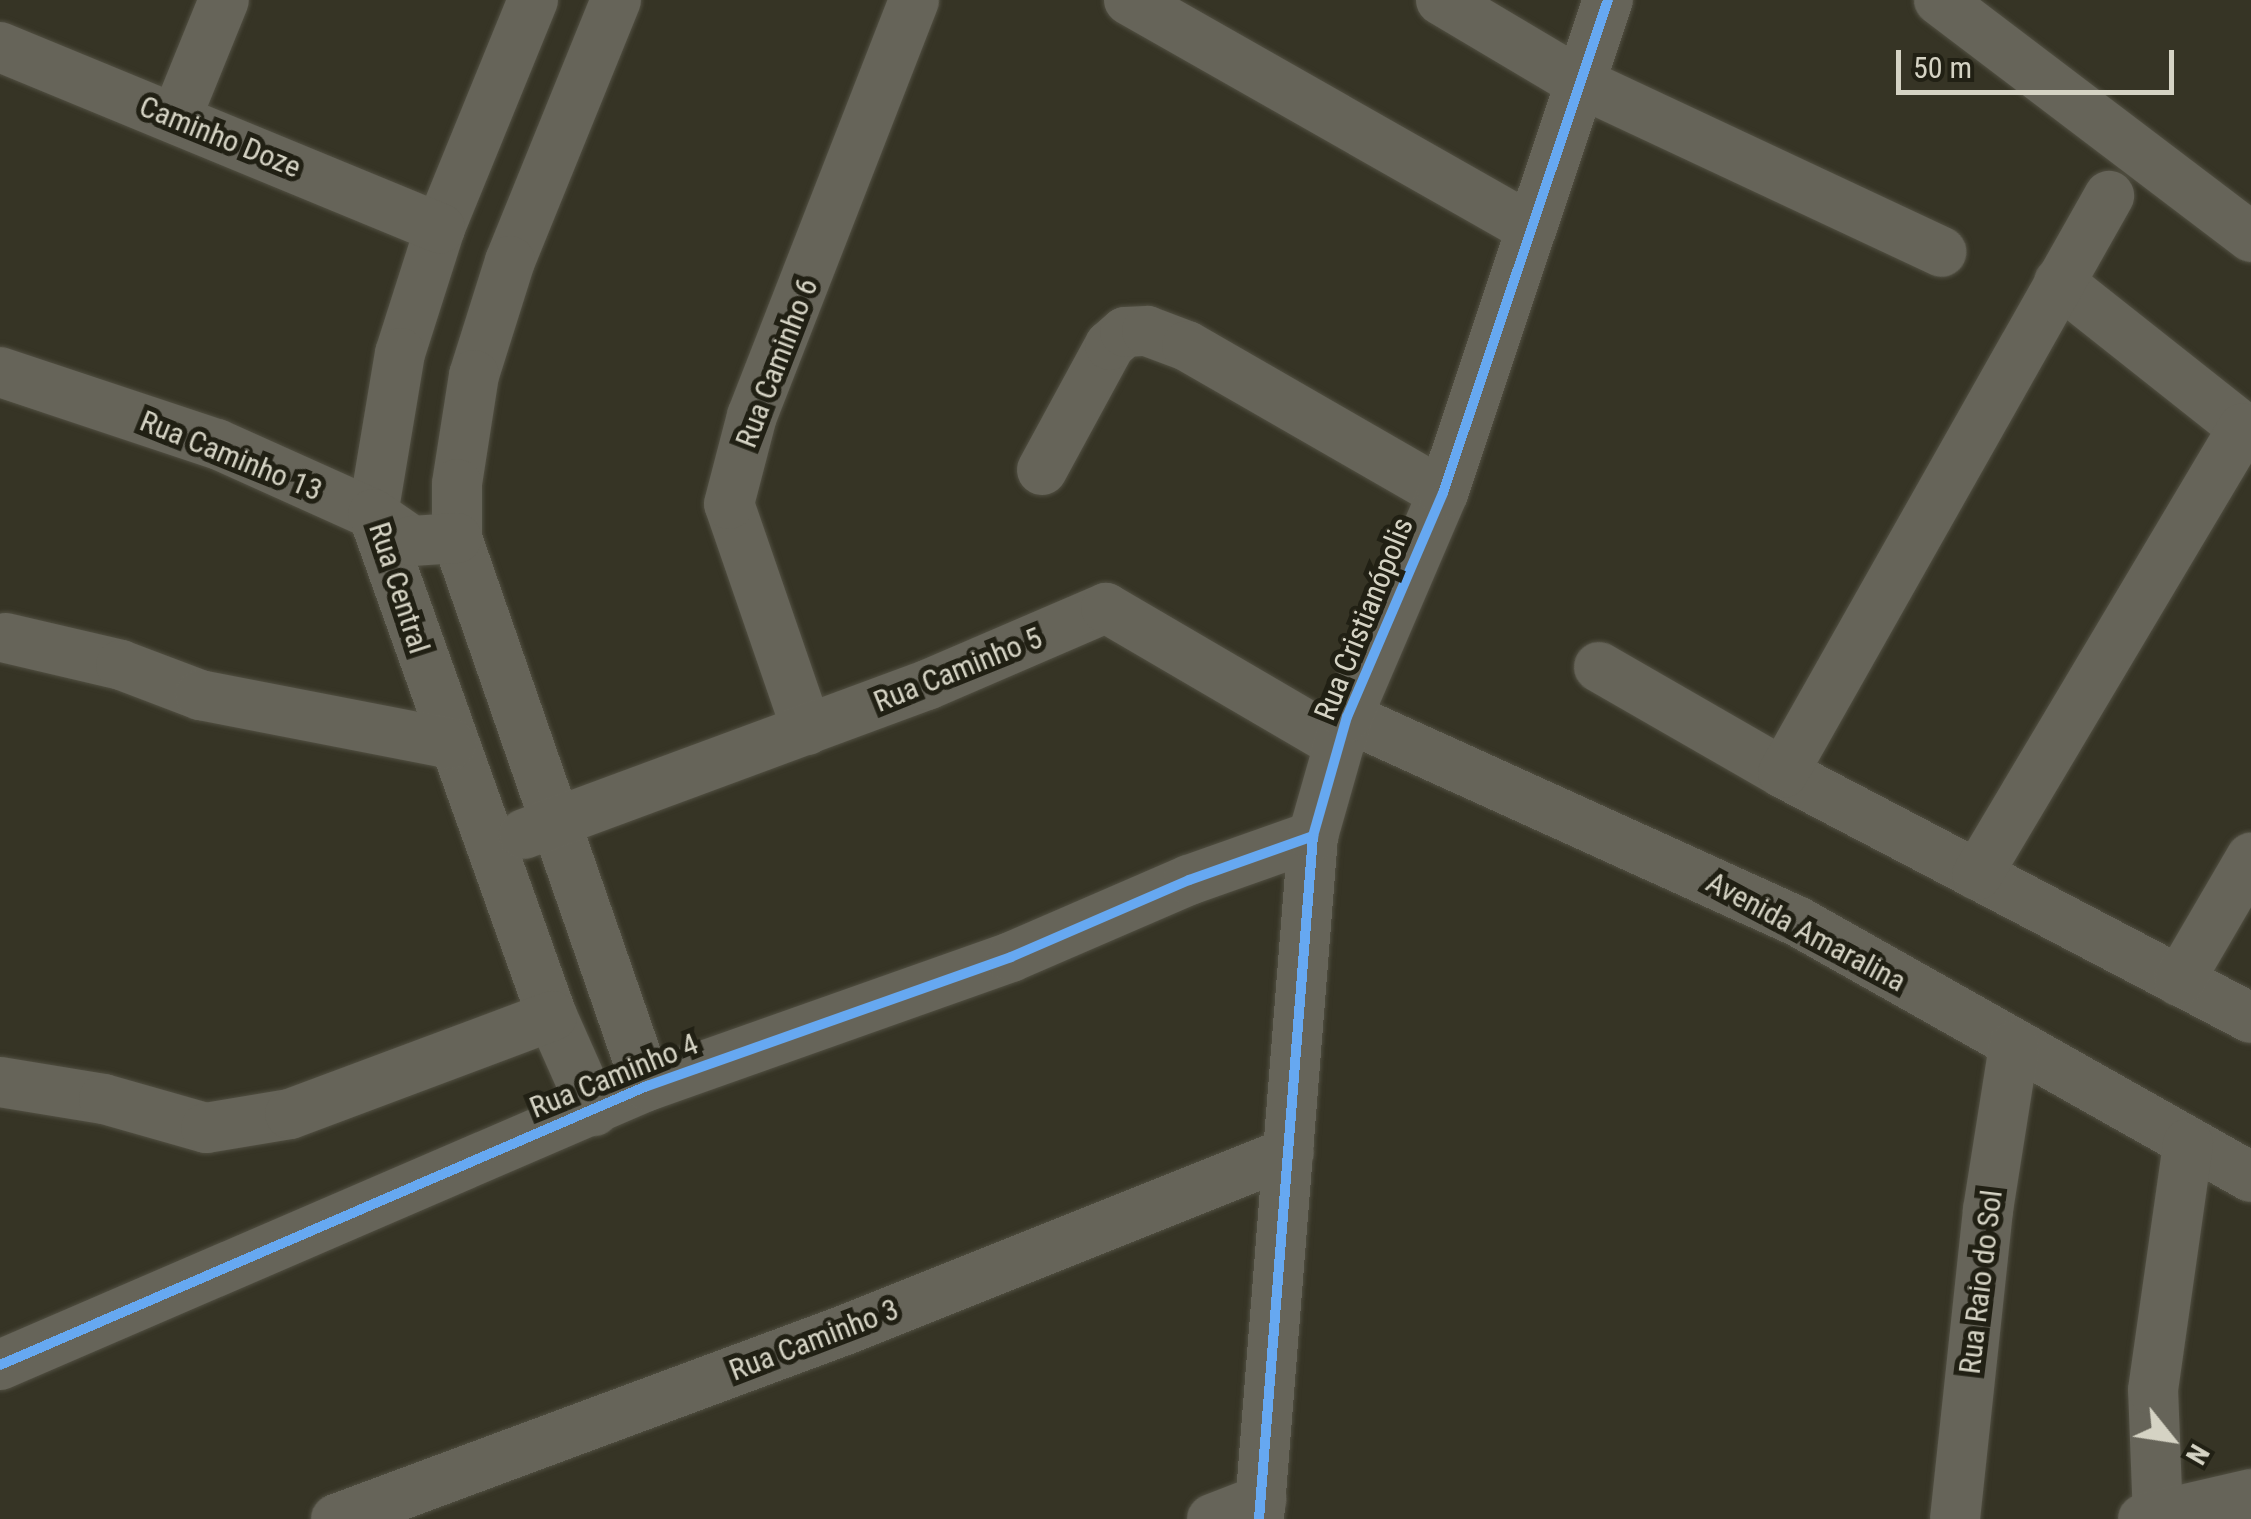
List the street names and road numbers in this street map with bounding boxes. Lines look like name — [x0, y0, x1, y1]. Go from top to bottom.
street label: Caminho Doze — [134, 88, 306, 186]
street label: Rua Caminho 6 — [728, 273, 826, 453]
street label: Rua Caminho 13 — [135, 403, 327, 509]
street label: Rua Cristianópolis — [1307, 512, 1421, 726]
street label: Rua Central — [361, 518, 437, 658]
street label: Rua Caminho 5 — [869, 620, 1047, 720]
street label: Avenida Amaralina — [1700, 864, 1912, 1000]
street label: Rua Caminho 4 — [525, 1026, 703, 1126]
street label: Rua Raio do Sol — [1952, 1188, 2010, 1376]
street label: Rua Caminho 3 — [724, 1291, 904, 1389]

